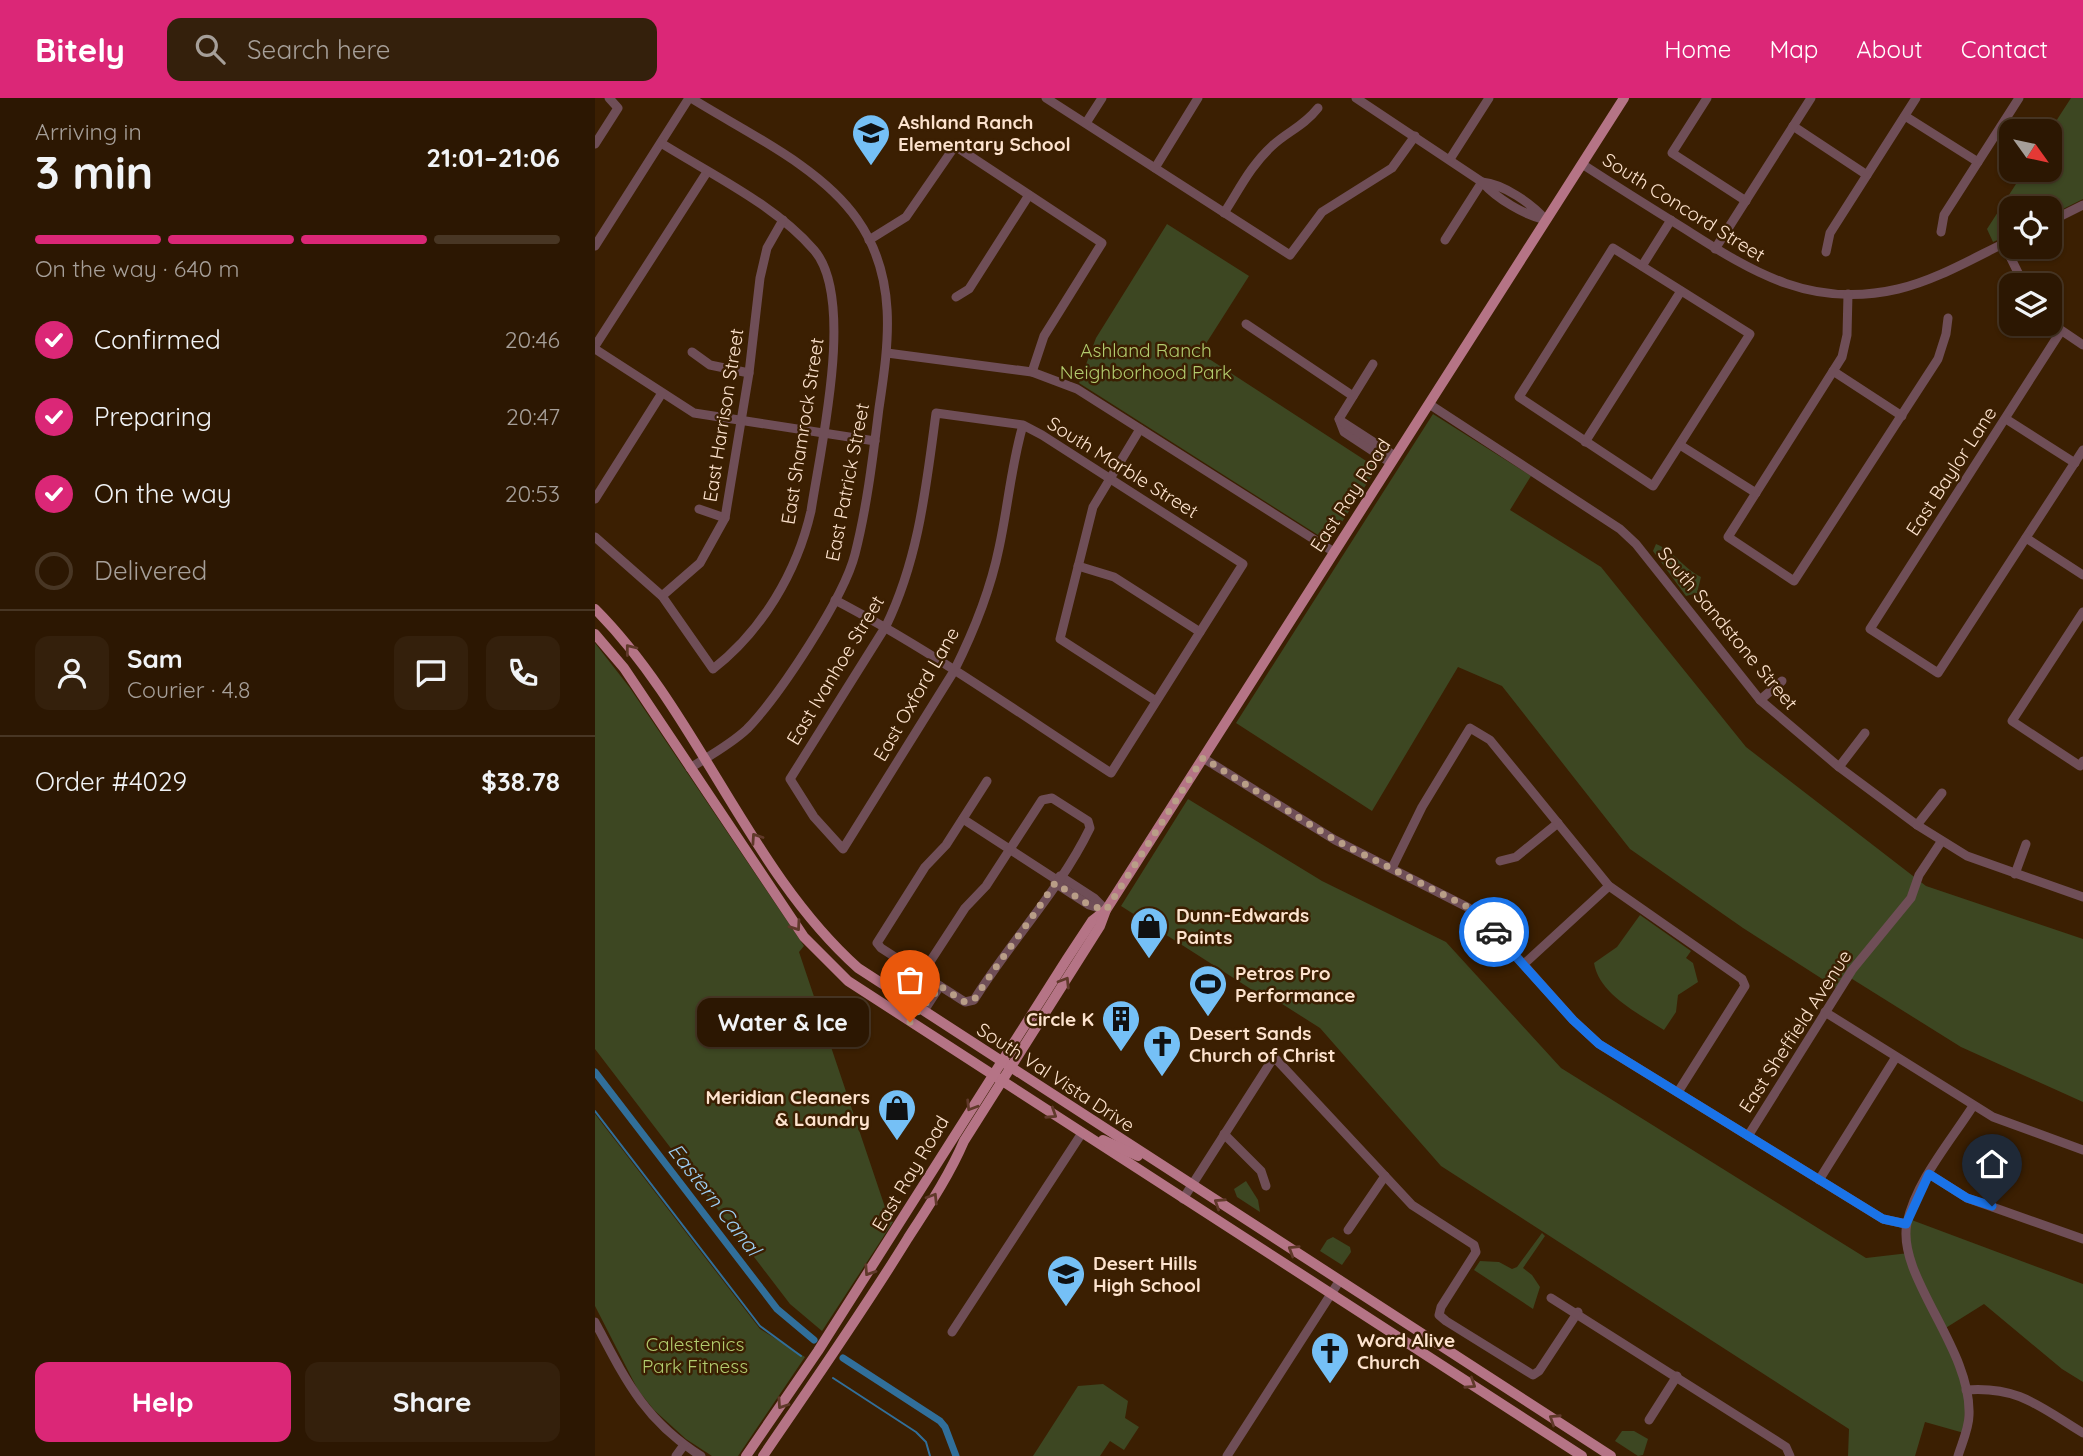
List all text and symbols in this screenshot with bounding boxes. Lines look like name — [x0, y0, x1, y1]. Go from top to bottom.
search box — [167, 18, 657, 81]
text: Bitely — [35, 29, 125, 70]
icon: search — [191, 30, 229, 68]
text: Search here — [247, 33, 391, 66]
text: Home — [1664, 34, 1731, 64]
text: Map — [1769, 34, 1818, 64]
text: About — [1856, 34, 1923, 64]
text: Contact — [1961, 34, 2048, 64]
place label: Ashland Ranch Elementary School — [898, 110, 1071, 156]
school or university icon: Ashland Ranch Elementary School — [850, 112, 892, 167]
text: Arriving in — [35, 117, 142, 146]
north arrow — [1999, 119, 2061, 182]
map controls — [1999, 119, 2062, 336]
text: 21:01–21:06 — [426, 141, 560, 174]
text: 3 min — [35, 143, 153, 201]
street label: South Concord Street — [1598, 147, 1770, 267]
button: locate — [1999, 196, 2062, 259]
text: On the way · 640 m — [35, 254, 240, 283]
button: layers — [1999, 273, 2062, 336]
icon: check — [35, 321, 73, 359]
text: Confirmed — [94, 323, 221, 356]
text: 20:46 — [505, 325, 560, 354]
street label: East Harrison Street — [697, 327, 749, 503]
street label: East Shamrock Street — [775, 336, 829, 526]
park label: Ashland Ranch Neighborhood Park — [1060, 338, 1232, 384]
icon: check — [35, 398, 73, 436]
text: Preparing — [94, 400, 212, 433]
street label: East Patrick Street — [820, 401, 874, 563]
text: 20:47 — [506, 402, 560, 431]
street label: East Baylor Lane — [1900, 402, 2002, 540]
street label: South Marble Street — [1043, 411, 1203, 523]
street label: East Ray Road — [1304, 434, 1396, 556]
icon: check — [35, 475, 73, 513]
text: On the way — [94, 477, 232, 510]
text: 20:53 — [505, 479, 560, 508]
street label: South Sandstone Street — [1653, 542, 1803, 714]
text: Delivered — [94, 554, 207, 587]
street label: East Ivanhoe Street — [781, 591, 889, 749]
street label: East Oxford Lane — [868, 623, 964, 765]
button: person — [35, 636, 109, 710]
button: chat — [394, 636, 468, 710]
button: phone — [486, 636, 560, 710]
text: Sam — [127, 642, 183, 675]
one-way arrow — [626, 644, 638, 657]
text: Courier · 4.8 — [127, 675, 250, 704]
text: Order #4029 — [35, 765, 187, 798]
text: $38.78 — [481, 765, 560, 798]
one-way arrow — [751, 833, 764, 846]
courier — [1459, 897, 1529, 967]
place label: Dunn-Edwards Paints — [1176, 903, 1309, 949]
shop icon: Dunn-Edwards Paints — [1128, 905, 1170, 960]
icon: car — [1475, 913, 1513, 951]
one-way arrow — [788, 919, 801, 932]
street label: East Sheffield Avenue — [1733, 945, 1857, 1117]
pin — [880, 950, 940, 1022]
icon: bag — [891, 961, 929, 999]
place label: Petros Pro Performance — [1235, 961, 1355, 1007]
sports icon: Petros Pro Performance — [1187, 963, 1229, 1018]
one-way arrow — [1056, 977, 1069, 990]
callout: Water & Ice — [697, 998, 868, 1046]
building icon: Circle K — [1100, 998, 1142, 1053]
place label: Circle K — [1026, 1007, 1094, 1031]
text: Water & Ice — [718, 1008, 848, 1037]
street label: South Val Vista Drive — [973, 1017, 1139, 1137]
place label: Desert Sands Church of Christ — [1189, 1021, 1336, 1067]
church icon: Desert Sands Church of Christ — [1141, 1023, 1183, 1078]
place label: Meridian Cleaners & Laundry — [705, 1085, 870, 1131]
shop icon: Meridian Cleaners & Laundry — [876, 1087, 918, 1142]
one-way arrow — [967, 1098, 980, 1111]
one-way arrow — [1044, 1106, 1057, 1118]
street label: East Ray Road — [866, 1111, 954, 1235]
pin — [1962, 1134, 2022, 1206]
water label: Eastern Canal — [663, 1138, 768, 1262]
icon: home — [1973, 1145, 2011, 1183]
one-way arrow — [925, 1192, 938, 1205]
one-way arrow — [1213, 1199, 1226, 1212]
one-way arrow — [1287, 1246, 1300, 1259]
place label: Desert Hills High School — [1093, 1251, 1201, 1297]
school or university icon: Desert Hills High School — [1045, 1253, 1087, 1308]
one-way arrow — [865, 1263, 878, 1276]
place label: Word Alive Church — [1357, 1328, 1455, 1374]
church icon: Word Alive Church — [1309, 1330, 1351, 1385]
park label: Calestenics Park Fitness — [642, 1332, 748, 1378]
button: Help — [35, 1362, 291, 1442]
button: Share — [305, 1362, 560, 1442]
one-way arrow — [1463, 1376, 1476, 1388]
one-way arrow — [778, 1396, 790, 1409]
one-way arrow — [1549, 1414, 1562, 1427]

